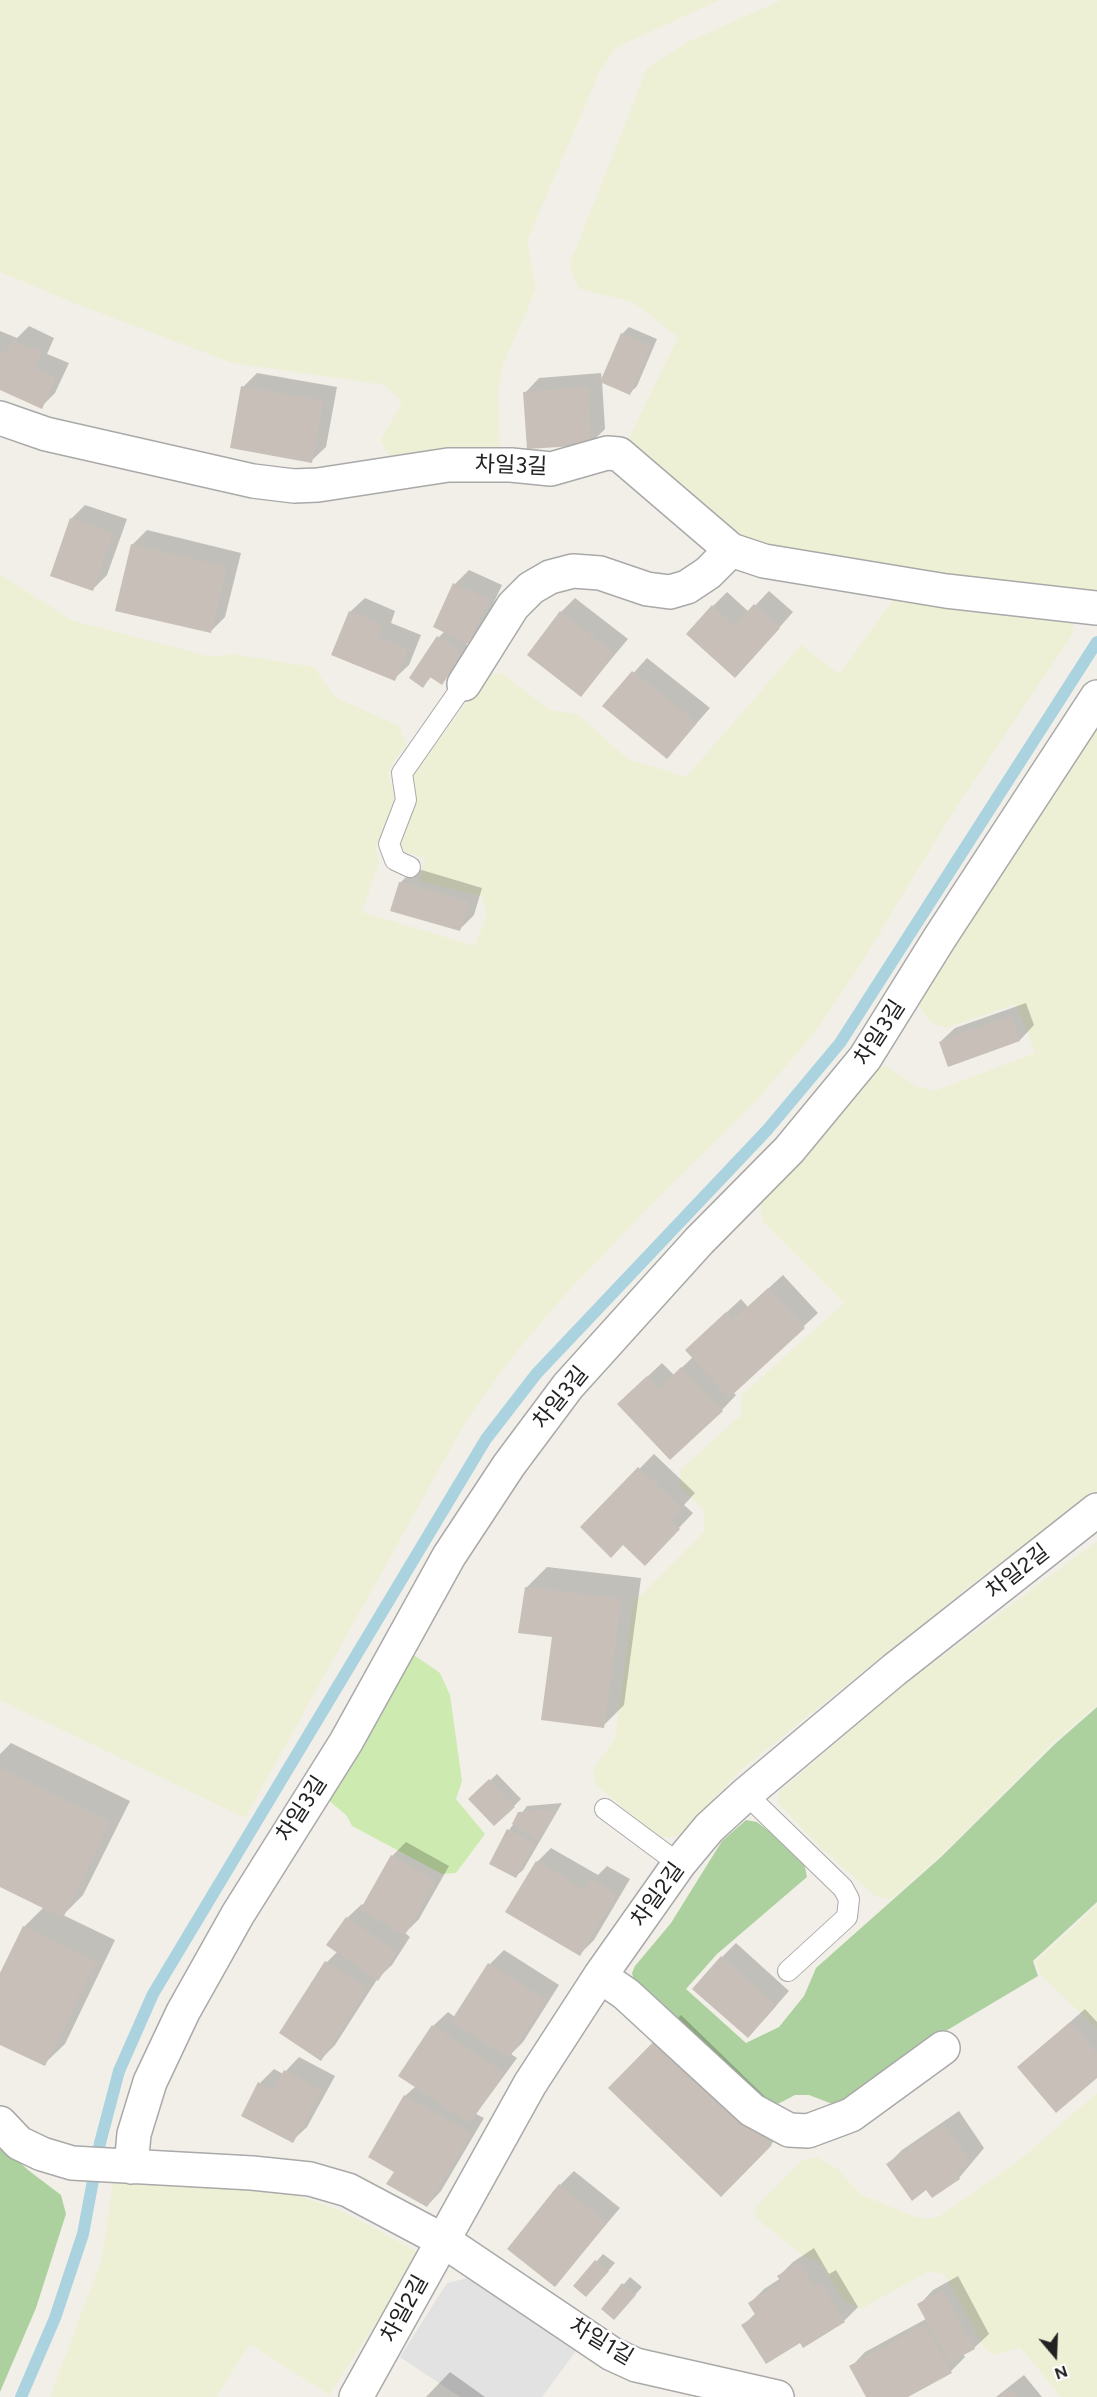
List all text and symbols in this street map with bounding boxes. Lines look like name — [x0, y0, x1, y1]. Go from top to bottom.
street label: 차일3길 — [474, 452, 548, 480]
street label: 차일3길 — [849, 995, 911, 1071]
street label: 차일3길 — [528, 1361, 594, 1435]
street label: 차일2길 — [981, 1539, 1055, 1605]
street label: 차일3길 — [271, 1771, 333, 1847]
street label: 차일2길 — [626, 1858, 690, 1932]
street label: 차일2길 — [376, 2271, 434, 2347]
street label: 차일1길 — [564, 2313, 638, 2371]
north arrow — [1025, 2325, 1085, 2385]
text: N — [1052, 2361, 1070, 2383]

